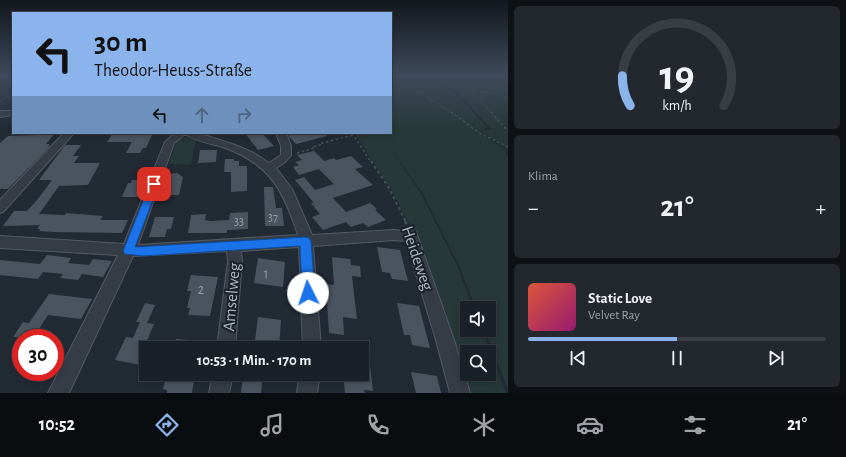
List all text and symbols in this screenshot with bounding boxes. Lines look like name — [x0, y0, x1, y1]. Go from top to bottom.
icon: left — [28, 28, 80, 80]
text: 30 m — [94, 29, 147, 57]
text: 19 — [659, 55, 695, 96]
text: Theodor-Heuss-Straße — [94, 62, 252, 80]
text: km/h — [662, 98, 692, 112]
icon: left — [149, 104, 171, 126]
icon: ahead — [191, 104, 213, 126]
icon: right — [233, 104, 255, 126]
pin — [137, 167, 171, 201]
text: Klima — [528, 170, 558, 183]
icon: arrive — [143, 173, 165, 195]
text: 21° — [660, 192, 694, 222]
text: − — [528, 197, 539, 219]
text: + — [815, 197, 826, 219]
house number: 37 — [268, 211, 278, 223]
house number: 33 — [234, 215, 244, 227]
street label: Heideweg — [399, 224, 437, 293]
street label: Amselweg — [220, 261, 243, 332]
house number: 1 — [264, 267, 268, 281]
position arrow — [287, 272, 329, 314]
house number: 2 — [198, 283, 204, 297]
text: Static Love — [588, 291, 652, 306]
map controls — [460, 301, 496, 381]
button: sound — [460, 301, 496, 337]
text: Velvet Ray — [588, 309, 640, 322]
speed limit sign: 30 — [12, 329, 64, 381]
button: search — [460, 345, 496, 381]
icon: previous — [567, 347, 589, 369]
icon: pause — [666, 347, 688, 369]
icon: next — [765, 347, 787, 369]
text: 10:53 · 1 Min. · 170 m — [197, 353, 311, 368]
icon: directions — [153, 411, 181, 439]
icon: music — [258, 411, 286, 439]
icon: phone — [364, 411, 392, 439]
icon: climate — [470, 411, 498, 439]
icon: car — [576, 411, 604, 439]
icon: filters — [681, 411, 709, 439]
text: 10:52 — [39, 416, 75, 434]
text: 21° — [787, 416, 807, 434]

